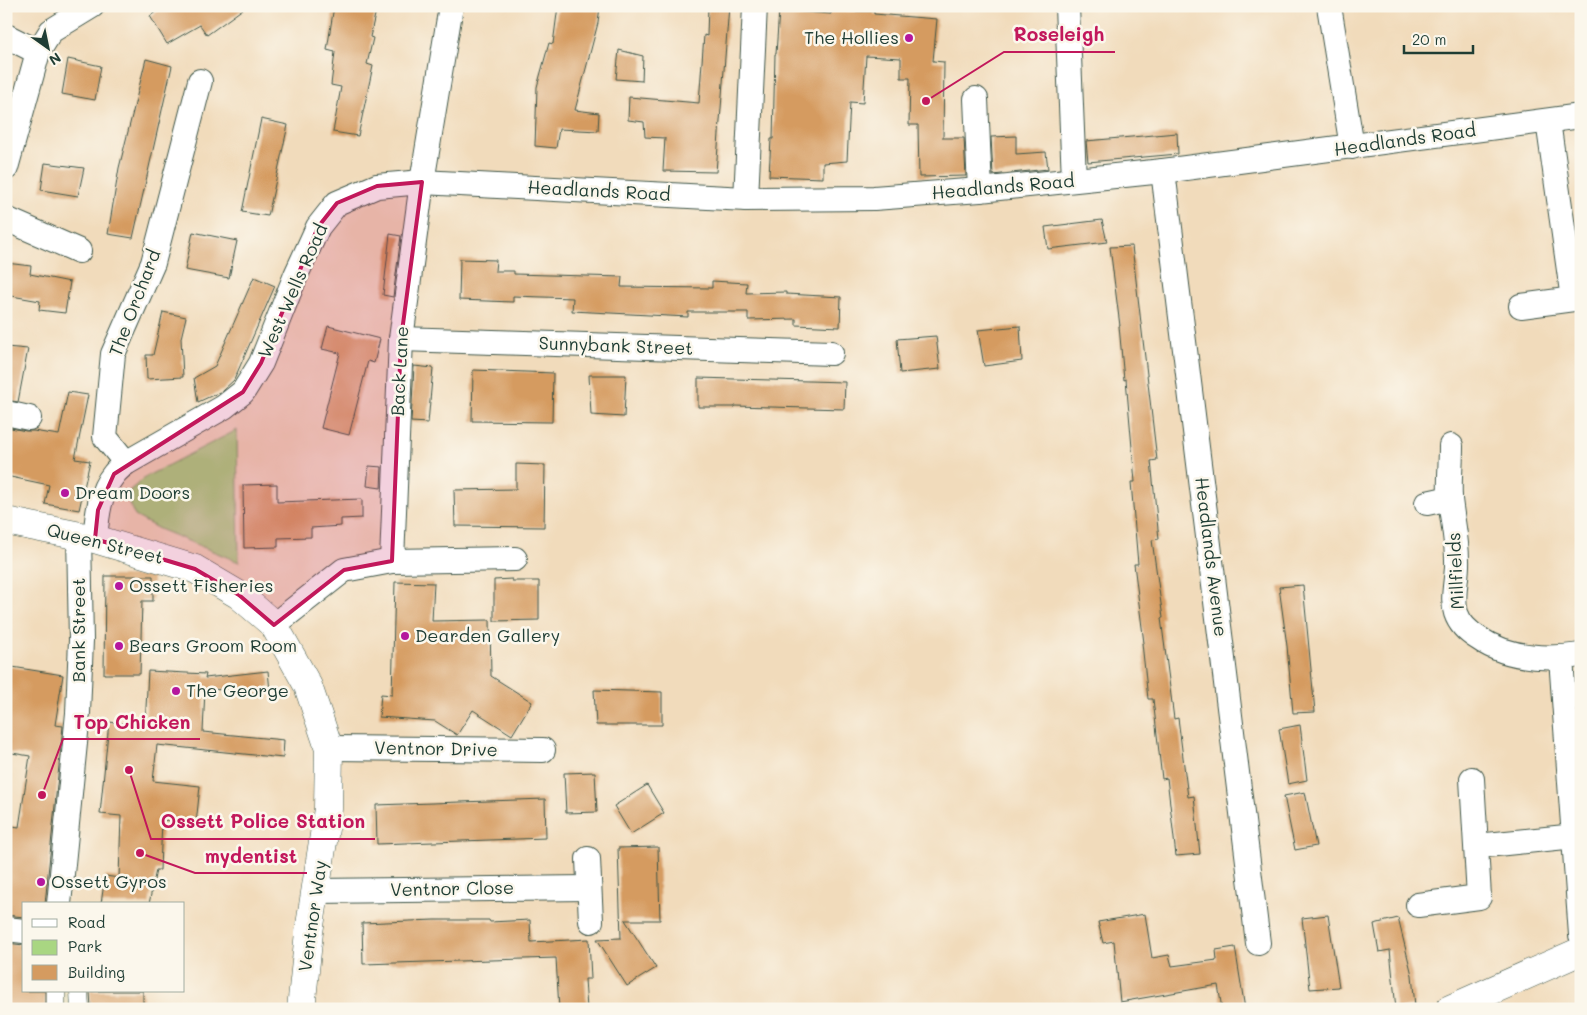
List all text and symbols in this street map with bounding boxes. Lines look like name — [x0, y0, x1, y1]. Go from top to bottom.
callout: Roseleigh — [1004, 18, 1115, 52]
text: Roseleigh — [1014, 21, 1104, 46]
north arrow — [22, 22, 72, 72]
scale bar — [1404, 22, 1473, 54]
place label: The Hollies — [804, 25, 899, 49]
text: 20 m — [1412, 29, 1446, 49]
marker: The Hollies — [903, 32, 915, 44]
text: N — [46, 48, 65, 70]
street label: Headlands Road — [1332, 117, 1477, 161]
street label: Headlands Road — [931, 168, 1075, 204]
street label: Headlands Road — [527, 174, 671, 206]
street label: West Wells Road — [252, 220, 332, 362]
street label: The Orchard — [103, 246, 165, 360]
street label: Back Lane — [385, 325, 413, 417]
street label: Sunnybank Street — [538, 330, 694, 360]
street label: Headlands Avenue — [1190, 476, 1234, 638]
place label: Dream Doors — [75, 480, 190, 504]
marker: Dream Doors — [59, 487, 71, 499]
street label: Queen Street — [45, 517, 166, 569]
street label: Millfields — [1441, 532, 1469, 610]
place label: Ossett Fisheries — [129, 573, 274, 597]
street label: Bank Street — [66, 578, 90, 682]
marker: Ossett Fisheries — [113, 580, 125, 592]
place label: Dearden Gallery — [415, 623, 560, 647]
marker: Dearden Gallery — [399, 630, 411, 642]
place label: Bears Groom Room — [129, 633, 297, 657]
marker: Bears Groom Room — [113, 640, 125, 652]
place label: The George — [186, 678, 289, 702]
marker: The George — [170, 685, 182, 697]
callout: Top Chicken — [63, 705, 200, 739]
text: Top Chicken — [74, 709, 190, 734]
street label: Ventnor Drive — [374, 735, 498, 761]
callout: Ossett Police Station — [151, 805, 375, 839]
text: Ossett Police Station — [161, 808, 365, 833]
callout: mydentist — [195, 839, 307, 873]
text: mydentist — [205, 843, 297, 868]
street label: Ventnor Way — [292, 859, 332, 973]
place label: Ossett Gyros — [51, 869, 167, 893]
street label: Ventnor Close — [390, 875, 514, 901]
marker: Ossett Gyros — [35, 876, 47, 888]
legend — [22, 902, 185, 992]
text: Road — [68, 912, 105, 932]
text: Park — [68, 936, 102, 956]
text: Building — [68, 962, 125, 982]

